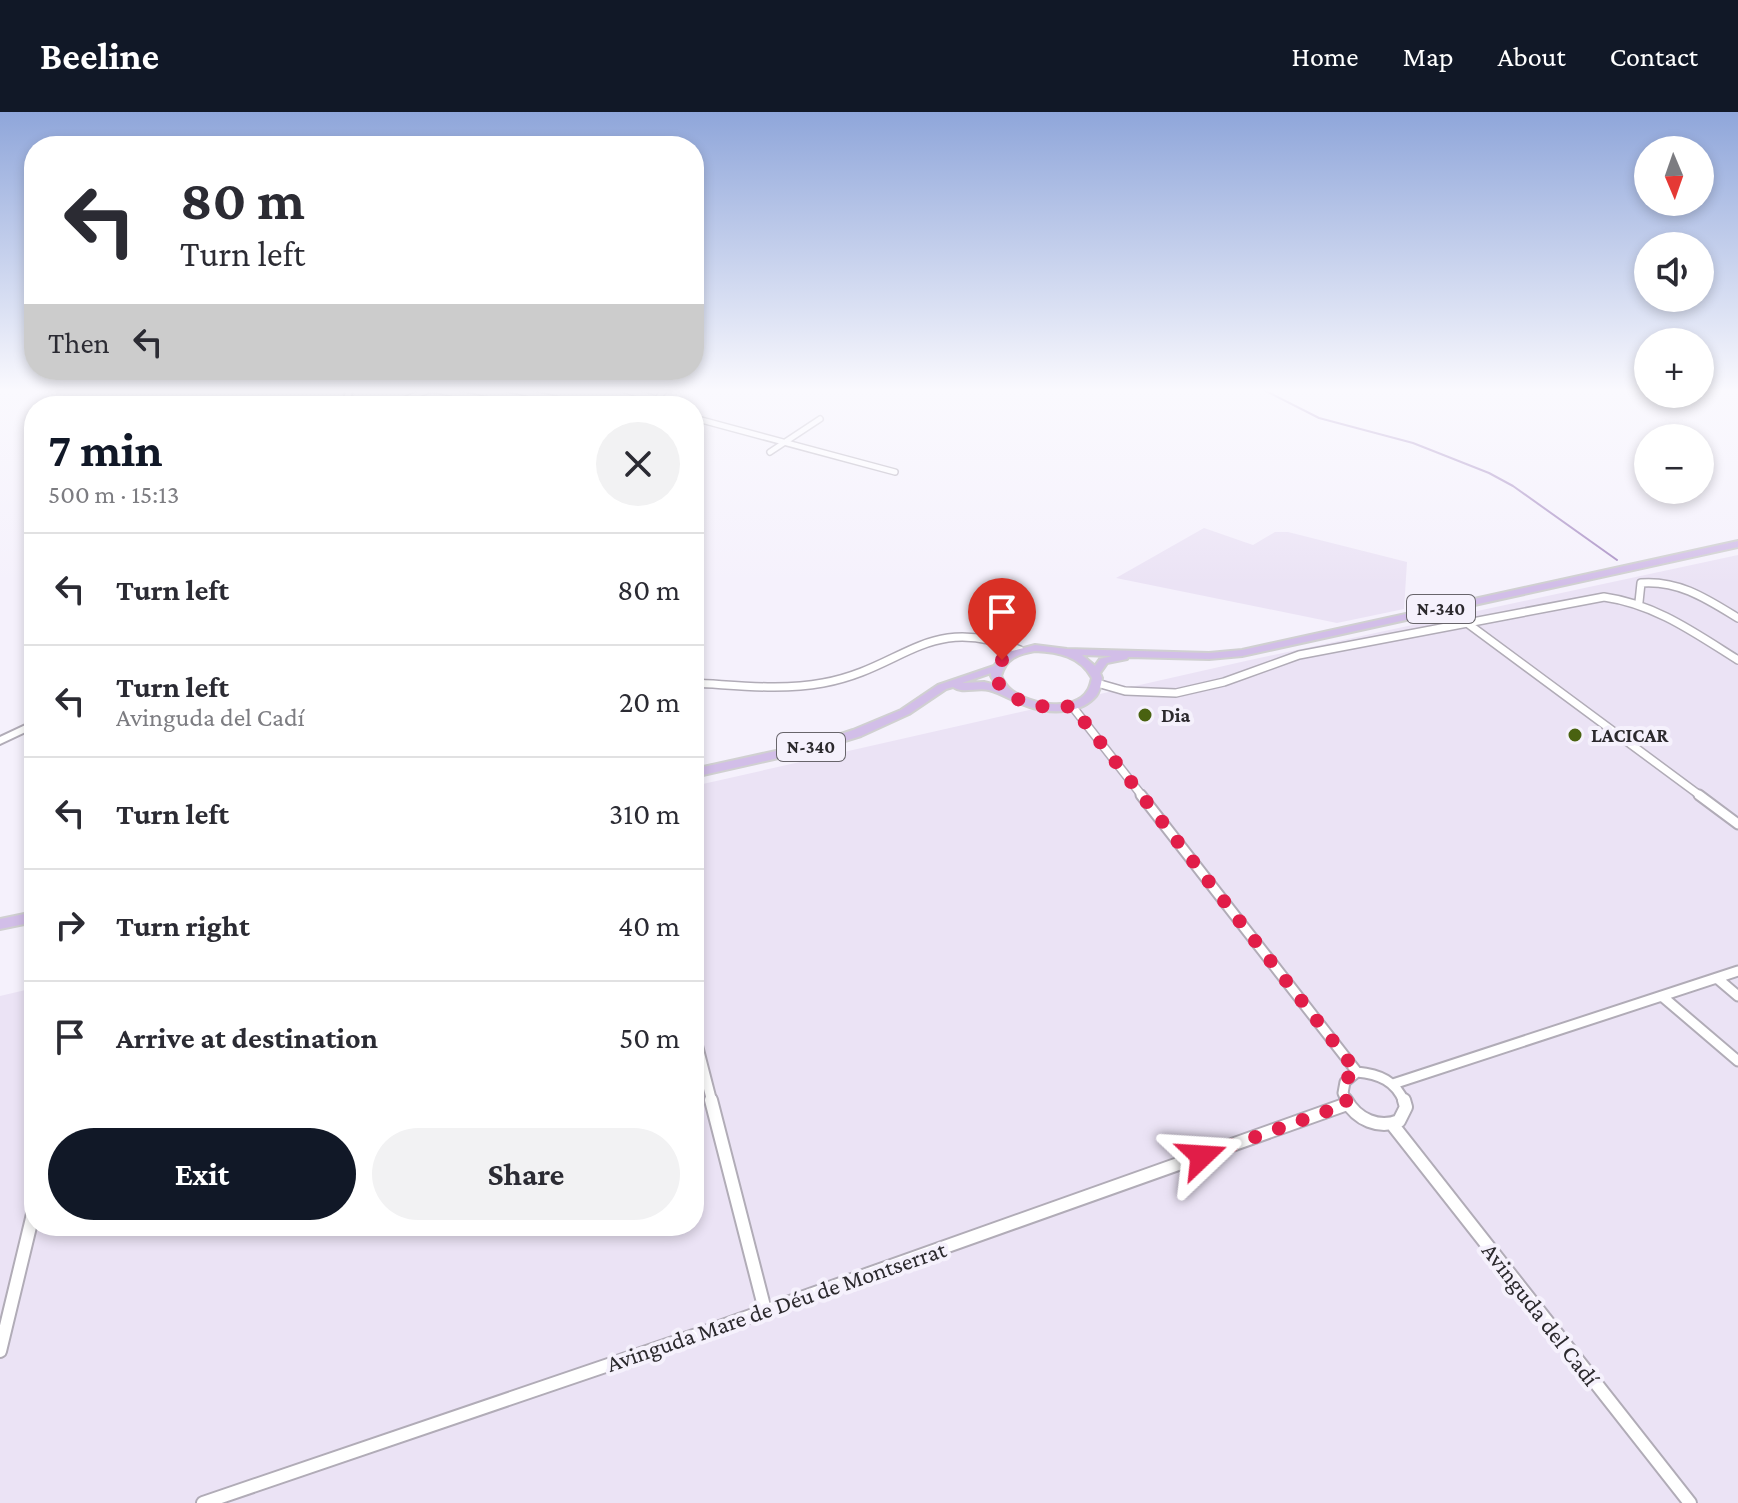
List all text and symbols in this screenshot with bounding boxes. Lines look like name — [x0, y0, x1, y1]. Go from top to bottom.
text: Beeline — [40, 35, 159, 77]
text: Home — [1292, 41, 1359, 72]
text: Map — [1403, 41, 1454, 72]
text: About — [1498, 41, 1566, 72]
text: Contact — [1610, 41, 1698, 72]
north arrow — [1634, 136, 1714, 216]
map controls — [1634, 136, 1714, 504]
icon: left — [48, 168, 152, 272]
text: 80 m — [180, 169, 305, 231]
button: sound — [1634, 232, 1714, 312]
text: Turn left — [180, 234, 305, 274]
icon: left — [126, 320, 170, 364]
text: Then — [48, 326, 110, 359]
button: + — [1634, 328, 1714, 408]
button: close — [596, 422, 680, 506]
text: 7 min — [48, 423, 163, 476]
button: − — [1634, 424, 1714, 504]
text: 500 m · 15:13 — [48, 480, 179, 509]
icon: left — [48, 567, 92, 611]
text: Turn left — [116, 573, 229, 606]
text: 80 m — [617, 573, 680, 606]
pin — [968, 578, 1036, 660]
icon: arrive — [980, 590, 1024, 634]
road number: N-340 — [1407, 595, 1475, 623]
text: Turn left — [116, 670, 229, 703]
icon: left — [48, 679, 92, 723]
text: 20 m — [619, 685, 680, 718]
text: Avinguda del Cadí — [116, 703, 305, 732]
place label: Dia — [1161, 704, 1191, 726]
marker: Dia — [1136, 706, 1154, 724]
place label: LACICAR — [1591, 724, 1669, 746]
marker: LACICAR — [1566, 726, 1584, 744]
road number: N-340 — [777, 733, 845, 761]
icon: left — [48, 791, 92, 835]
text: Turn left — [116, 797, 229, 830]
text: 310 m — [609, 797, 680, 830]
icon: right — [48, 903, 92, 947]
text: Turn right — [116, 909, 250, 942]
text: 40 m — [618, 909, 680, 942]
icon: arrive — [48, 1015, 92, 1059]
text: Arrive at destination — [116, 1021, 378, 1054]
text: 50 m — [619, 1021, 680, 1054]
position arrow — [1160, 1114, 1244, 1198]
button: Exit — [48, 1128, 356, 1220]
button: Share — [372, 1128, 680, 1220]
street label: Avinguda Mare de Déu de Montserrat — [603, 1235, 950, 1377]
street label: Avinguda del Cadí — [1477, 1237, 1606, 1391]

